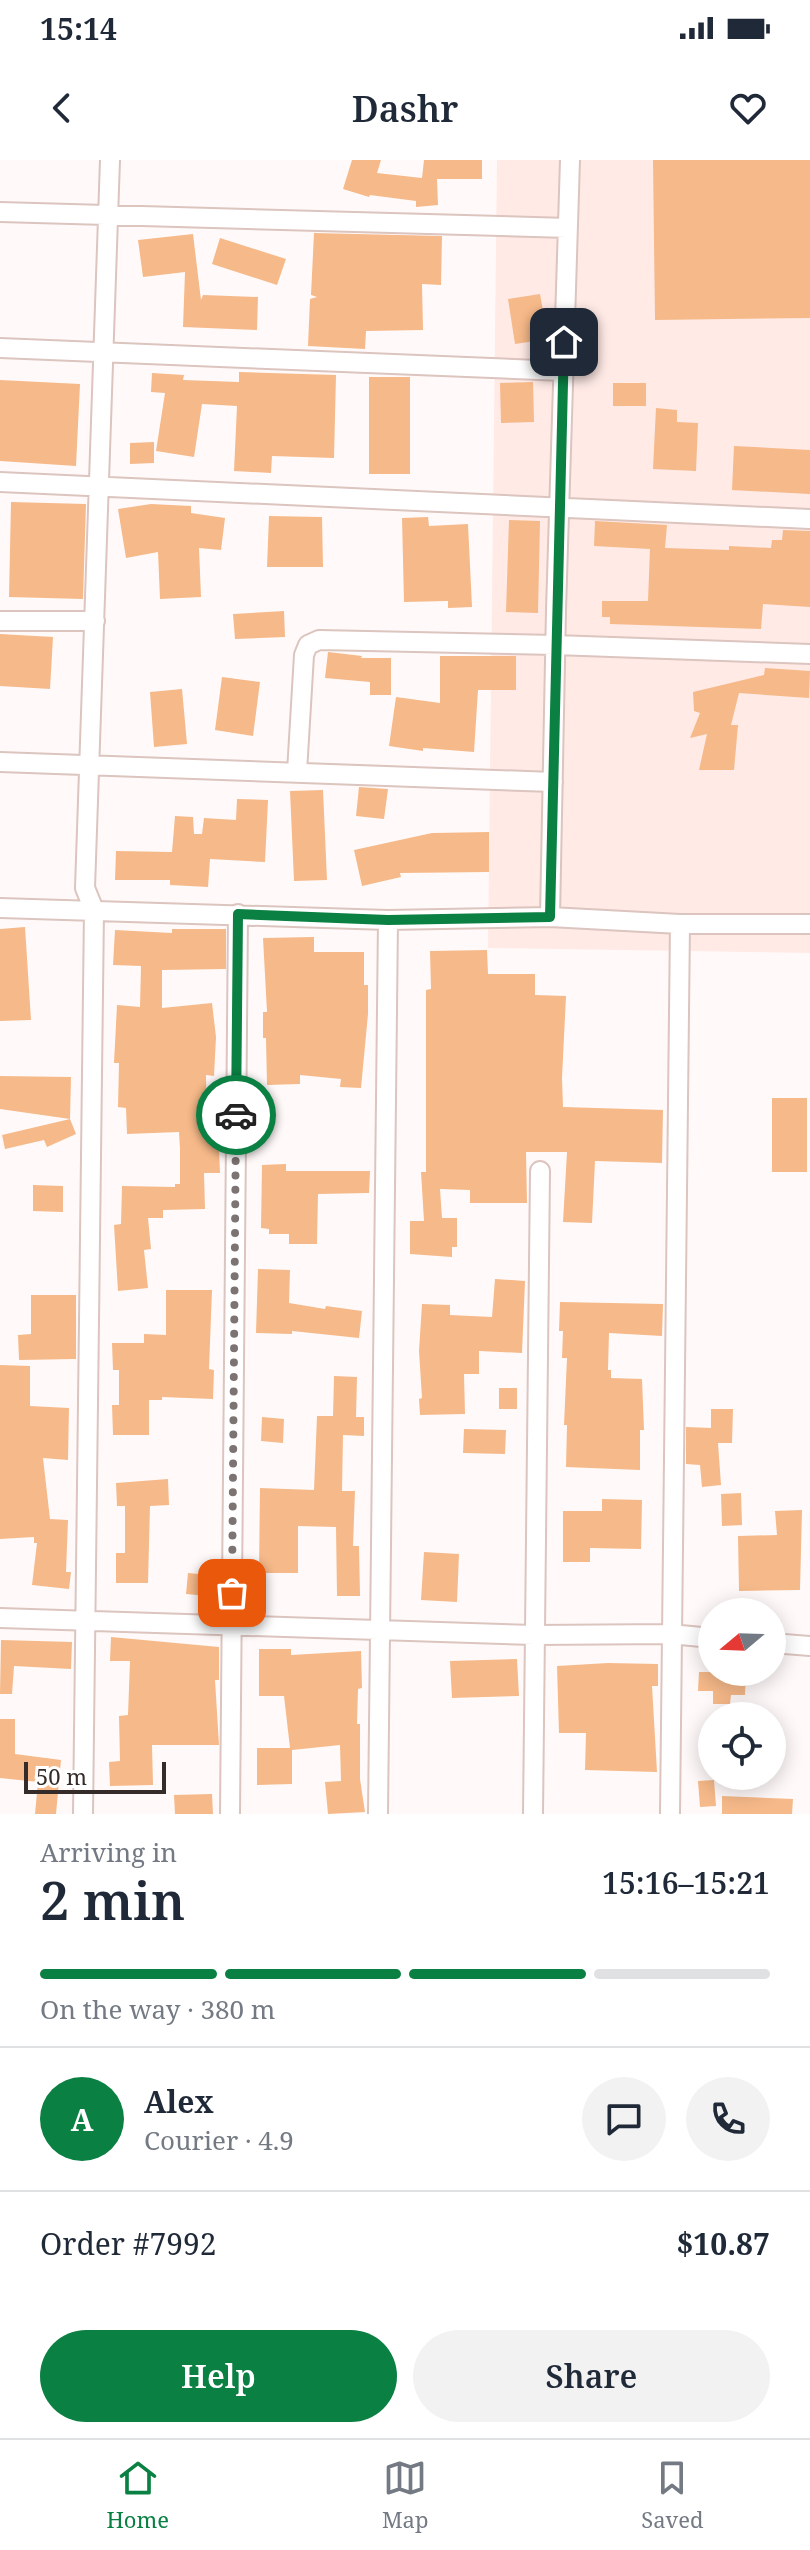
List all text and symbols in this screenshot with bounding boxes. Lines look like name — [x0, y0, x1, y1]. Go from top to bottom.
text: 15:14 — [40, 8, 117, 49]
text: Dashr — [352, 84, 458, 133]
icon: back — [40, 86, 84, 130]
icon: heart — [726, 86, 770, 130]
pin — [530, 308, 598, 376]
icon: home — [542, 320, 586, 364]
courier — [196, 1075, 276, 1155]
icon: car — [214, 1093, 258, 1137]
pin — [198, 1559, 266, 1627]
icon: bag — [210, 1571, 254, 1615]
north arrow — [698, 1598, 786, 1686]
map controls — [698, 1598, 786, 1790]
button: locate — [698, 1702, 786, 1790]
scale bar — [24, 1758, 166, 1794]
text: 50 m — [36, 1761, 87, 1791]
text: Arriving in — [40, 1834, 177, 1870]
text: 15:16–15:21 — [602, 1862, 770, 1903]
text: 2 min — [40, 1864, 185, 1935]
text: On the way · 380 m — [40, 1991, 275, 2027]
button: chat — [582, 2077, 666, 2161]
button: phone — [686, 2077, 770, 2161]
text: Alex — [144, 2081, 214, 2122]
text: A — [71, 2099, 93, 2140]
text: Courier · 4.9 — [144, 2122, 294, 2158]
text: Order #7992 — [40, 2223, 217, 2264]
text: $10.87 — [676, 2223, 770, 2264]
button: Help — [40, 2330, 397, 2422]
button: Share — [413, 2330, 770, 2422]
tab: Home — [106, 2456, 169, 2534]
tab: Map — [382, 2456, 428, 2534]
tab: Saved — [641, 2456, 704, 2534]

